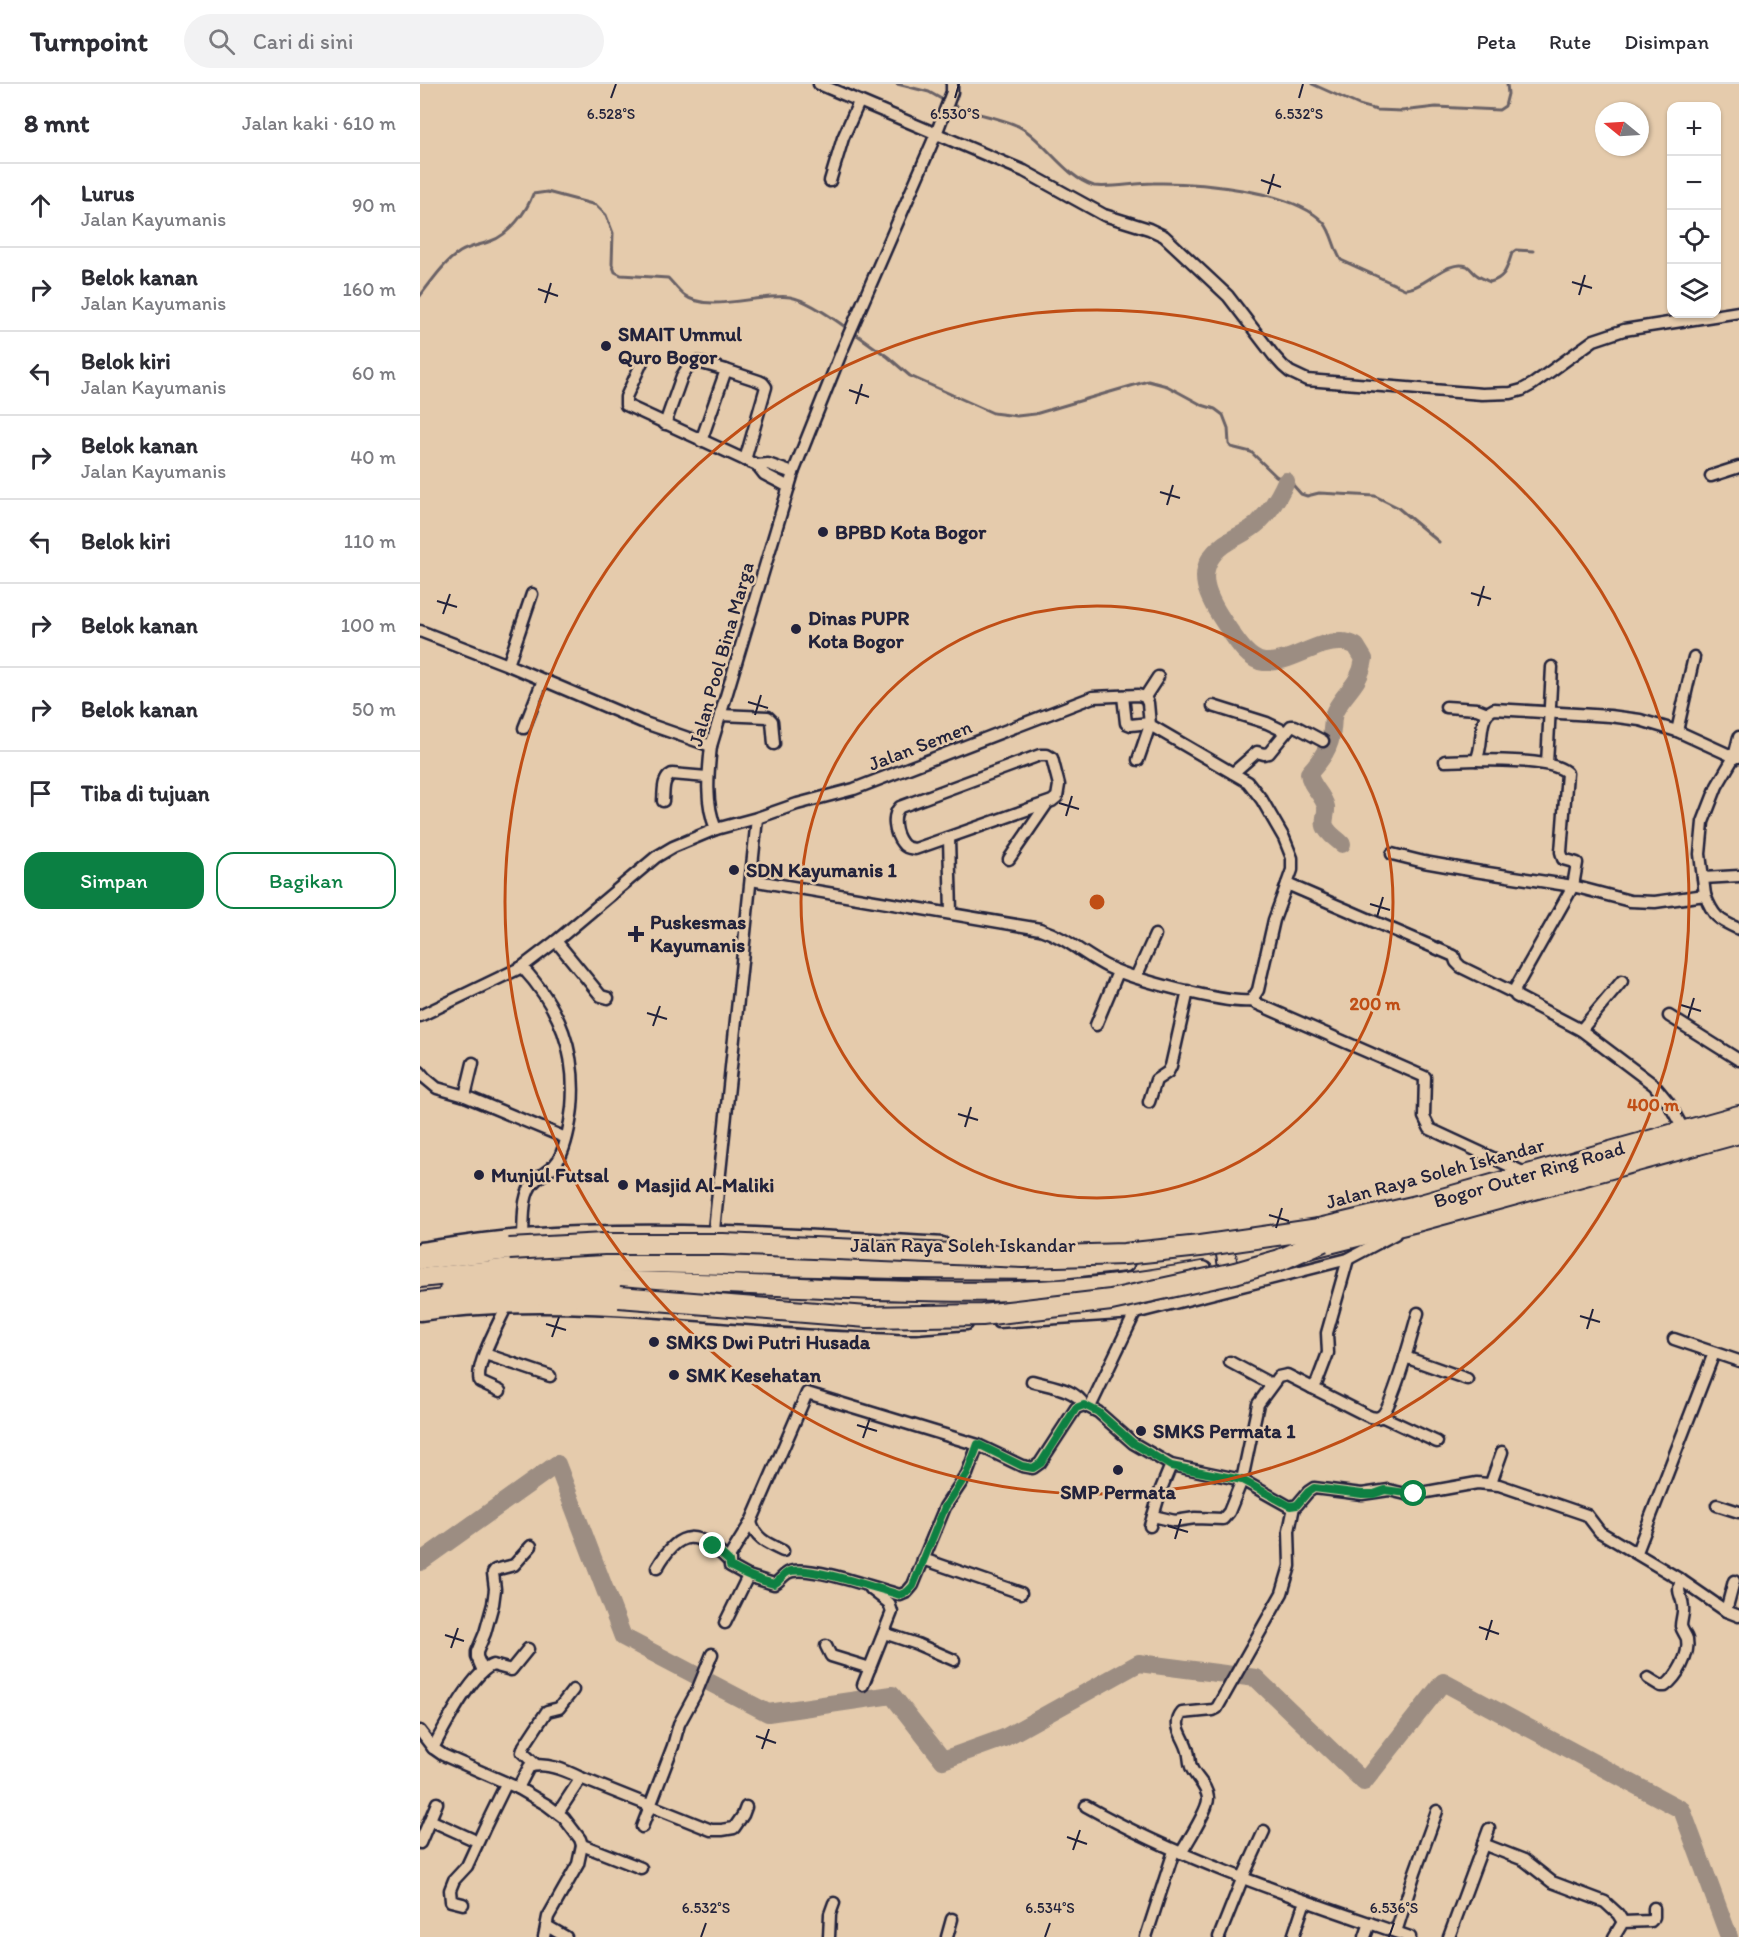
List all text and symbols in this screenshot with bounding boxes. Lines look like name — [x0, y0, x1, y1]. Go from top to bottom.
search box — [184, 14, 604, 68]
text: Turnpoint — [30, 24, 148, 58]
icon: search — [205, 25, 238, 58]
text: Cari di sini — [253, 28, 354, 55]
text: Peta — [1476, 29, 1516, 54]
text: Rute — [1549, 29, 1591, 54]
text: Disimpan — [1624, 29, 1709, 54]
north arrow — [1595, 102, 1649, 156]
map controls — [1667, 102, 1721, 318]
button: + — [1667, 102, 1721, 156]
text: 6.528°S — [587, 105, 635, 123]
text: 6.530°S — [930, 105, 980, 123]
text: 6.532°S — [1275, 105, 1323, 123]
text: 8 mnt — [24, 107, 90, 139]
text: Jalan kaki · 610 m — [242, 111, 396, 135]
button: − — [1667, 156, 1721, 210]
text: Lurus — [81, 180, 135, 207]
icon: ahead — [24, 189, 57, 222]
text: 90 m — [352, 193, 396, 217]
text: Jalan Kayumanis — [81, 207, 226, 231]
button: locate — [1667, 210, 1721, 264]
text: Belok kanan — [81, 264, 198, 291]
button: layers — [1667, 264, 1721, 318]
icon: right — [24, 273, 57, 306]
text: 160 m — [343, 277, 396, 301]
text: Jalan Kayumanis — [81, 291, 226, 315]
place label: SMAIT Ummul Quro Bogor — [618, 322, 742, 370]
marker: SMAIT Ummul Quro Bogor — [599, 339, 613, 353]
text: Belok kiri — [81, 348, 171, 375]
icon: left — [24, 357, 57, 390]
text: 60 m — [352, 361, 396, 385]
text: Jalan Kayumanis — [81, 375, 226, 399]
text: Belok kanan — [81, 432, 198, 459]
icon: right — [24, 441, 57, 474]
text: 40 m — [350, 445, 396, 469]
text: Jalan Kayumanis — [81, 459, 226, 483]
place label: BPBD Kota Bogor — [835, 520, 987, 545]
icon: left — [24, 525, 57, 558]
marker: BPBD Kota Bogor — [816, 525, 830, 539]
text: Belok kiri — [81, 528, 171, 555]
text: 110 m — [344, 529, 396, 553]
street label: Jalan Pool Bina Marga — [683, 559, 759, 749]
place label: Dinas PUPR Kota Bogor — [808, 606, 909, 654]
icon: right — [24, 609, 57, 642]
text: Belok kanan — [81, 612, 198, 639]
text: 100 m — [341, 613, 396, 637]
marker: Dinas PUPR Kota Bogor — [789, 622, 803, 636]
icon: right — [24, 693, 57, 726]
text: Belok kanan — [81, 696, 198, 723]
text: 50 m — [352, 697, 396, 721]
street label: Jalan Semen — [865, 714, 975, 776]
icon: arrive — [24, 777, 57, 810]
text: Tiba di tujuan — [81, 780, 210, 807]
button: Simpan — [24, 852, 204, 909]
button: Bagikan — [216, 852, 396, 909]
place label: SDN Kayumanis 1 — [746, 858, 898, 883]
marker: SDN Kayumanis 1 — [727, 863, 741, 877]
centre of rings — [1087, 892, 1107, 912]
place label: Puskesmas Kayumanis — [650, 910, 746, 958]
marker: Puskesmas Kayumanis — [627, 925, 645, 943]
text: 200 m — [1350, 993, 1401, 1015]
text: 400 m — [1627, 1094, 1680, 1116]
street label: Jalan Raya Soleh Iskandar — [1323, 1132, 1547, 1214]
street label: Bogor Outer Ring Road — [1431, 1135, 1627, 1213]
place label: Munjul Futsal — [491, 1163, 609, 1188]
marker: Munjul Futsal — [472, 1168, 486, 1182]
place label: Masjid Al-Maliki — [635, 1173, 774, 1198]
marker: Masjid Al-Maliki — [616, 1178, 630, 1192]
street label: Jalan Raya Soleh Iskandar — [850, 1233, 1076, 1257]
place label: SMKS Dwi Putri Husada — [666, 1330, 871, 1354]
marker: SMKS Dwi Putri Husada — [647, 1335, 661, 1349]
place label: SMK Kesehatan — [686, 1363, 822, 1387]
marker: SMK Kesehatan — [667, 1368, 681, 1382]
place label: SMKS Permata 1 — [1153, 1419, 1296, 1443]
marker: SMKS Permata 1 — [1134, 1424, 1148, 1438]
marker: SMP Permata — [1111, 1463, 1125, 1477]
place label: SMP Permata — [1060, 1480, 1176, 1504]
route start — [1400, 1480, 1426, 1506]
route end — [699, 1532, 725, 1558]
text: 6.532°S — [682, 1899, 730, 1917]
text: 6.534°S — [1025, 1899, 1075, 1917]
text: 6.536°S — [1370, 1899, 1418, 1917]

